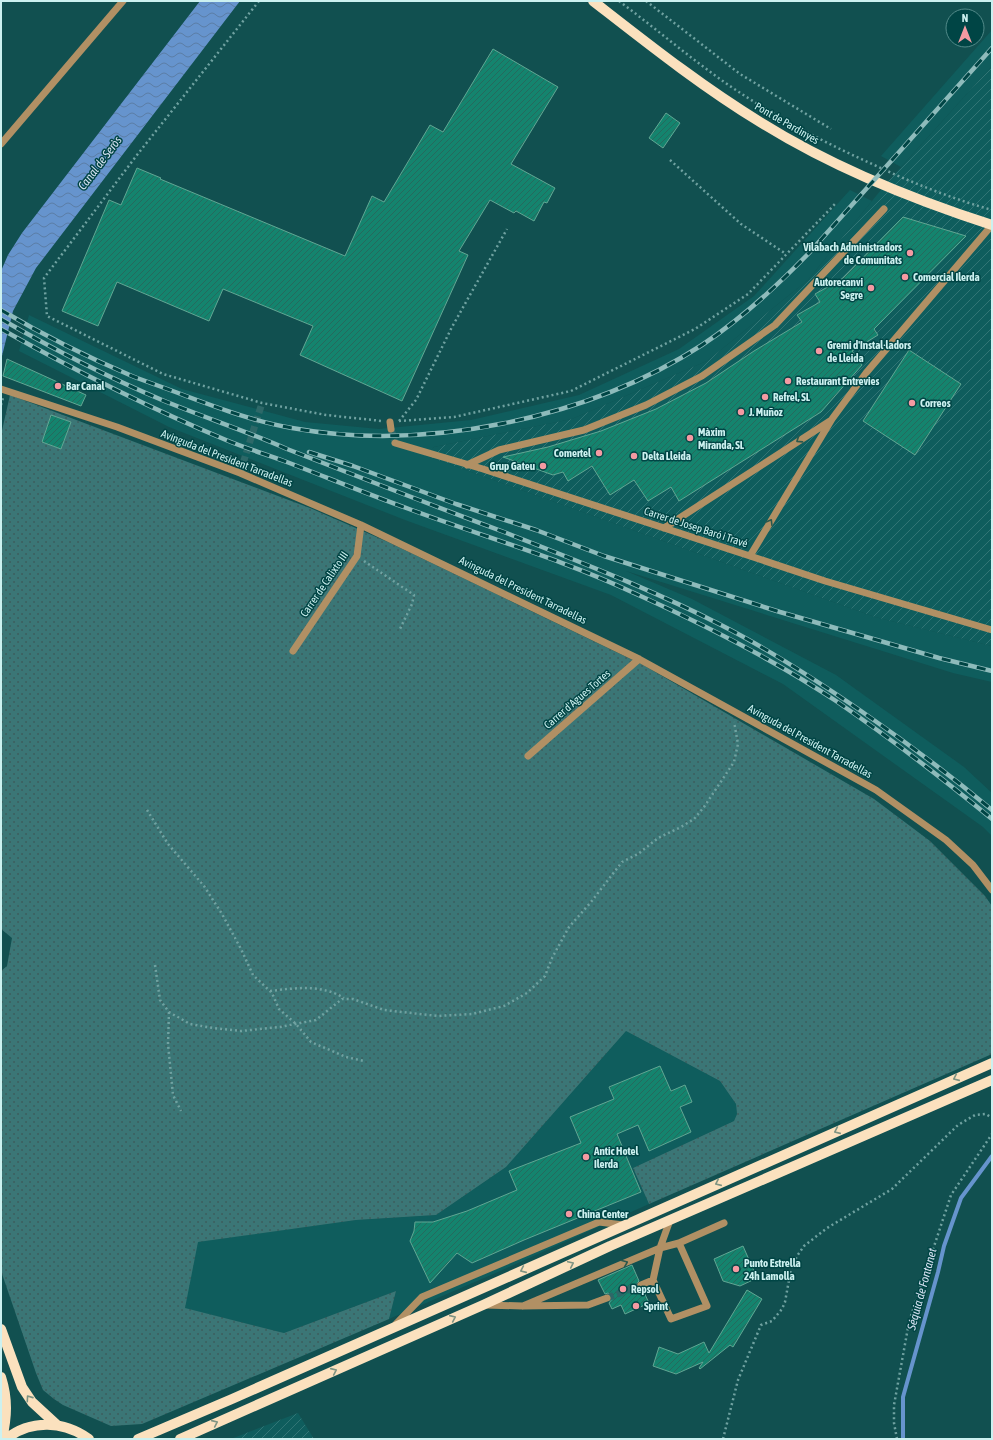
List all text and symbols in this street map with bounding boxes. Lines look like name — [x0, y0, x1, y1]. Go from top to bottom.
north arrow — [945, 8, 985, 48]
text: N — [962, 12, 968, 24]
street label: Pont de Pardinyes — [753, 100, 821, 146]
water label: Canal de Seròs — [75, 133, 125, 193]
place label: Vilabach Administradors de Comunitats — [802, 241, 902, 266]
marker: Vilabach Administradors de Comunitats — [905, 248, 915, 258]
place label: Comercial Ilerda — [913, 271, 980, 283]
marker: Comercial Ilerda — [900, 272, 910, 282]
place label: Autorecanvi Segre — [813, 276, 863, 301]
marker: Autorecanvi Segre — [866, 283, 876, 293]
place label: Gremi d'Instal·ladors de Lleida — [827, 339, 911, 364]
marker: Gremi d'Instal·ladors de Lleida — [814, 346, 824, 356]
place label: Restaurant Entrevies — [796, 375, 879, 387]
marker: Restaurant Entrevies — [783, 376, 793, 386]
place label: Bar Canal — [66, 380, 106, 392]
marker: Bar Canal — [53, 381, 63, 391]
place label: Refrel, SL — [773, 391, 811, 403]
marker: Refrel, SL — [760, 392, 770, 402]
place label: Correos — [920, 397, 951, 409]
marker: Correos — [907, 398, 917, 408]
place label: J. Muñoz — [748, 406, 783, 418]
marker: J. Muñoz — [736, 407, 746, 417]
place label: Màxim Miranda, SL — [698, 426, 745, 451]
street label: Avinguda del President Tarradellas — [159, 427, 295, 489]
marker: Màxim Miranda, SL — [685, 433, 695, 443]
one-way arrow — [796, 436, 803, 443]
place label: Comertel — [554, 447, 592, 459]
marker: Comertel — [594, 448, 604, 458]
place label: Delta Lleida — [642, 450, 691, 462]
marker: Delta Lleida — [629, 451, 639, 461]
place label: Grup Gateu — [490, 460, 535, 472]
marker: Grup Gateu — [538, 461, 548, 471]
street label: Carrer de Josep Baró i Travé — [643, 505, 749, 549]
one-way arrow — [766, 519, 773, 526]
street label: Carrer de Calixto III — [298, 549, 350, 619]
street label: Avinguda del President Tarradellas — [457, 554, 589, 626]
street label: Carrer d'Agues Tortes — [542, 667, 613, 731]
street label: Avinguda del President Tarradellas — [746, 702, 874, 780]
one-way arrow — [953, 1074, 960, 1082]
one-way arrow — [834, 1126, 842, 1134]
place label: Antic Hotel Ilerda — [593, 1145, 640, 1170]
marker: Antic Hotel Ilerda — [581, 1152, 591, 1162]
one-way arrow — [715, 1178, 723, 1186]
place label: China Center — [577, 1208, 629, 1220]
marker: China Center — [564, 1209, 574, 1219]
water label: Séquia de Fontanet — [904, 1246, 940, 1332]
place label: Punto Estrella 24h Lamolla — [744, 1257, 801, 1282]
one-way arrow — [621, 1260, 628, 1268]
one-way arrow — [567, 1261, 575, 1269]
marker: Punto Estrella 24h Lamolla — [731, 1264, 741, 1274]
one-way arrow — [519, 1265, 527, 1273]
place label: Repsol — [631, 1283, 660, 1295]
marker: Repsol — [618, 1284, 628, 1294]
place label: Sprint — [644, 1300, 669, 1312]
marker: Sprint — [631, 1301, 641, 1311]
one-way arrow — [449, 1315, 457, 1323]
one-way arrow — [330, 1368, 338, 1376]
one-way arrow — [26, 1395, 34, 1402]
one-way arrow — [211, 1420, 219, 1428]

